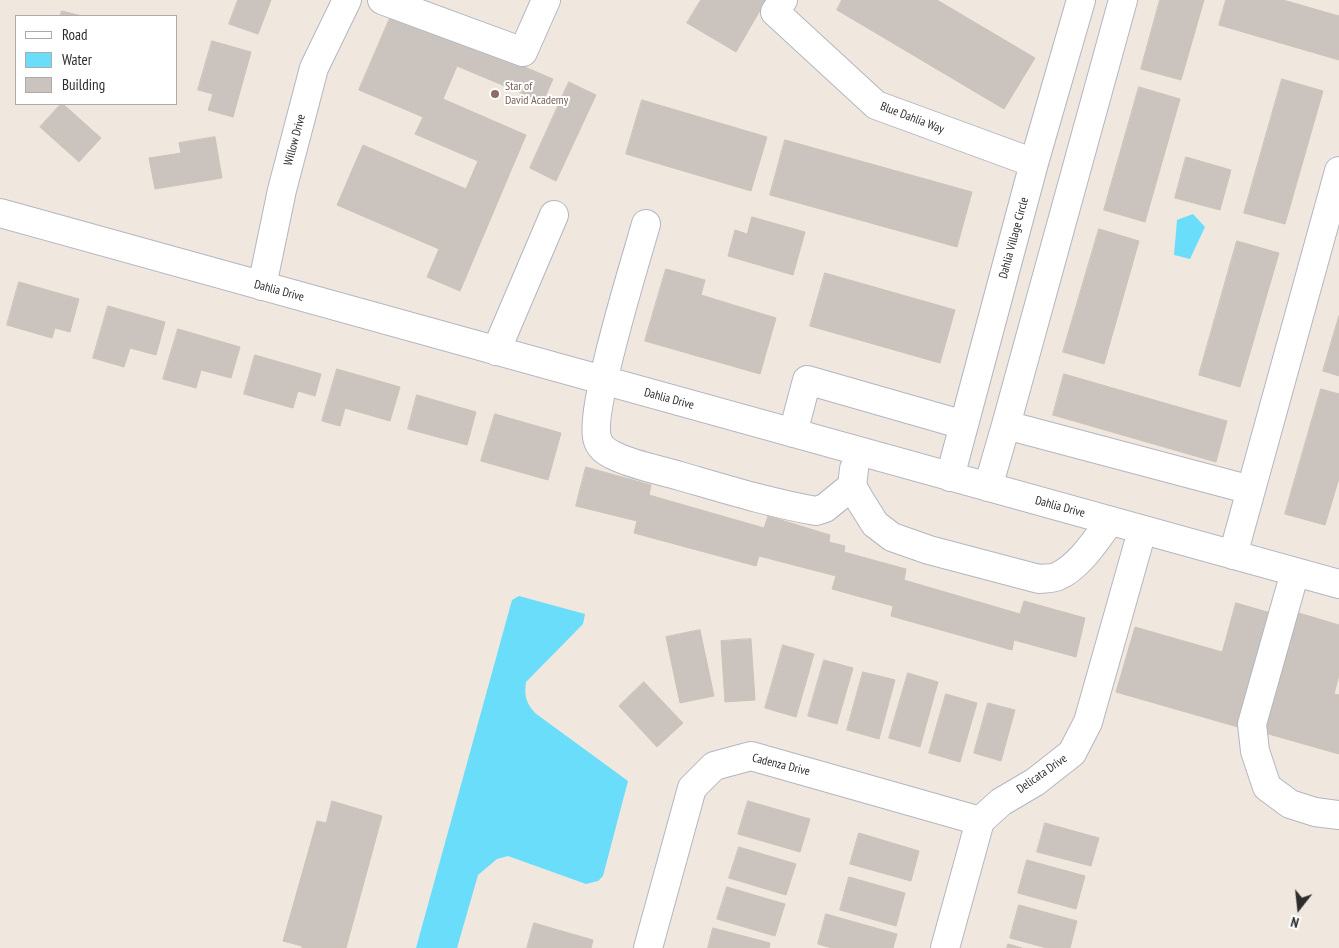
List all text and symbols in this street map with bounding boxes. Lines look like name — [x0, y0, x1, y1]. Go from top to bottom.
legend — [15, 15, 178, 105]
text: Road — [62, 25, 88, 44]
text: Water — [62, 50, 92, 69]
text: Building — [62, 75, 105, 94]
place label: Star of David Academy — [505, 80, 568, 108]
marker: Star of David Academy — [489, 88, 501, 100]
street label: Blue Dahlia Way — [878, 99, 946, 137]
street label: Willow Drive — [281, 113, 309, 167]
street label: Dahlia Village Circle — [996, 196, 1032, 280]
street label: Dahlia Drive — [253, 277, 305, 305]
street label: Dahlia Drive — [643, 385, 695, 413]
street label: Dahlia Drive — [1034, 493, 1086, 521]
street label: Cadenza Drive — [751, 751, 811, 779]
street label: Delicata Drive — [1014, 751, 1070, 797]
north arrow — [1274, 883, 1324, 933]
text: N — [1289, 913, 1301, 932]

